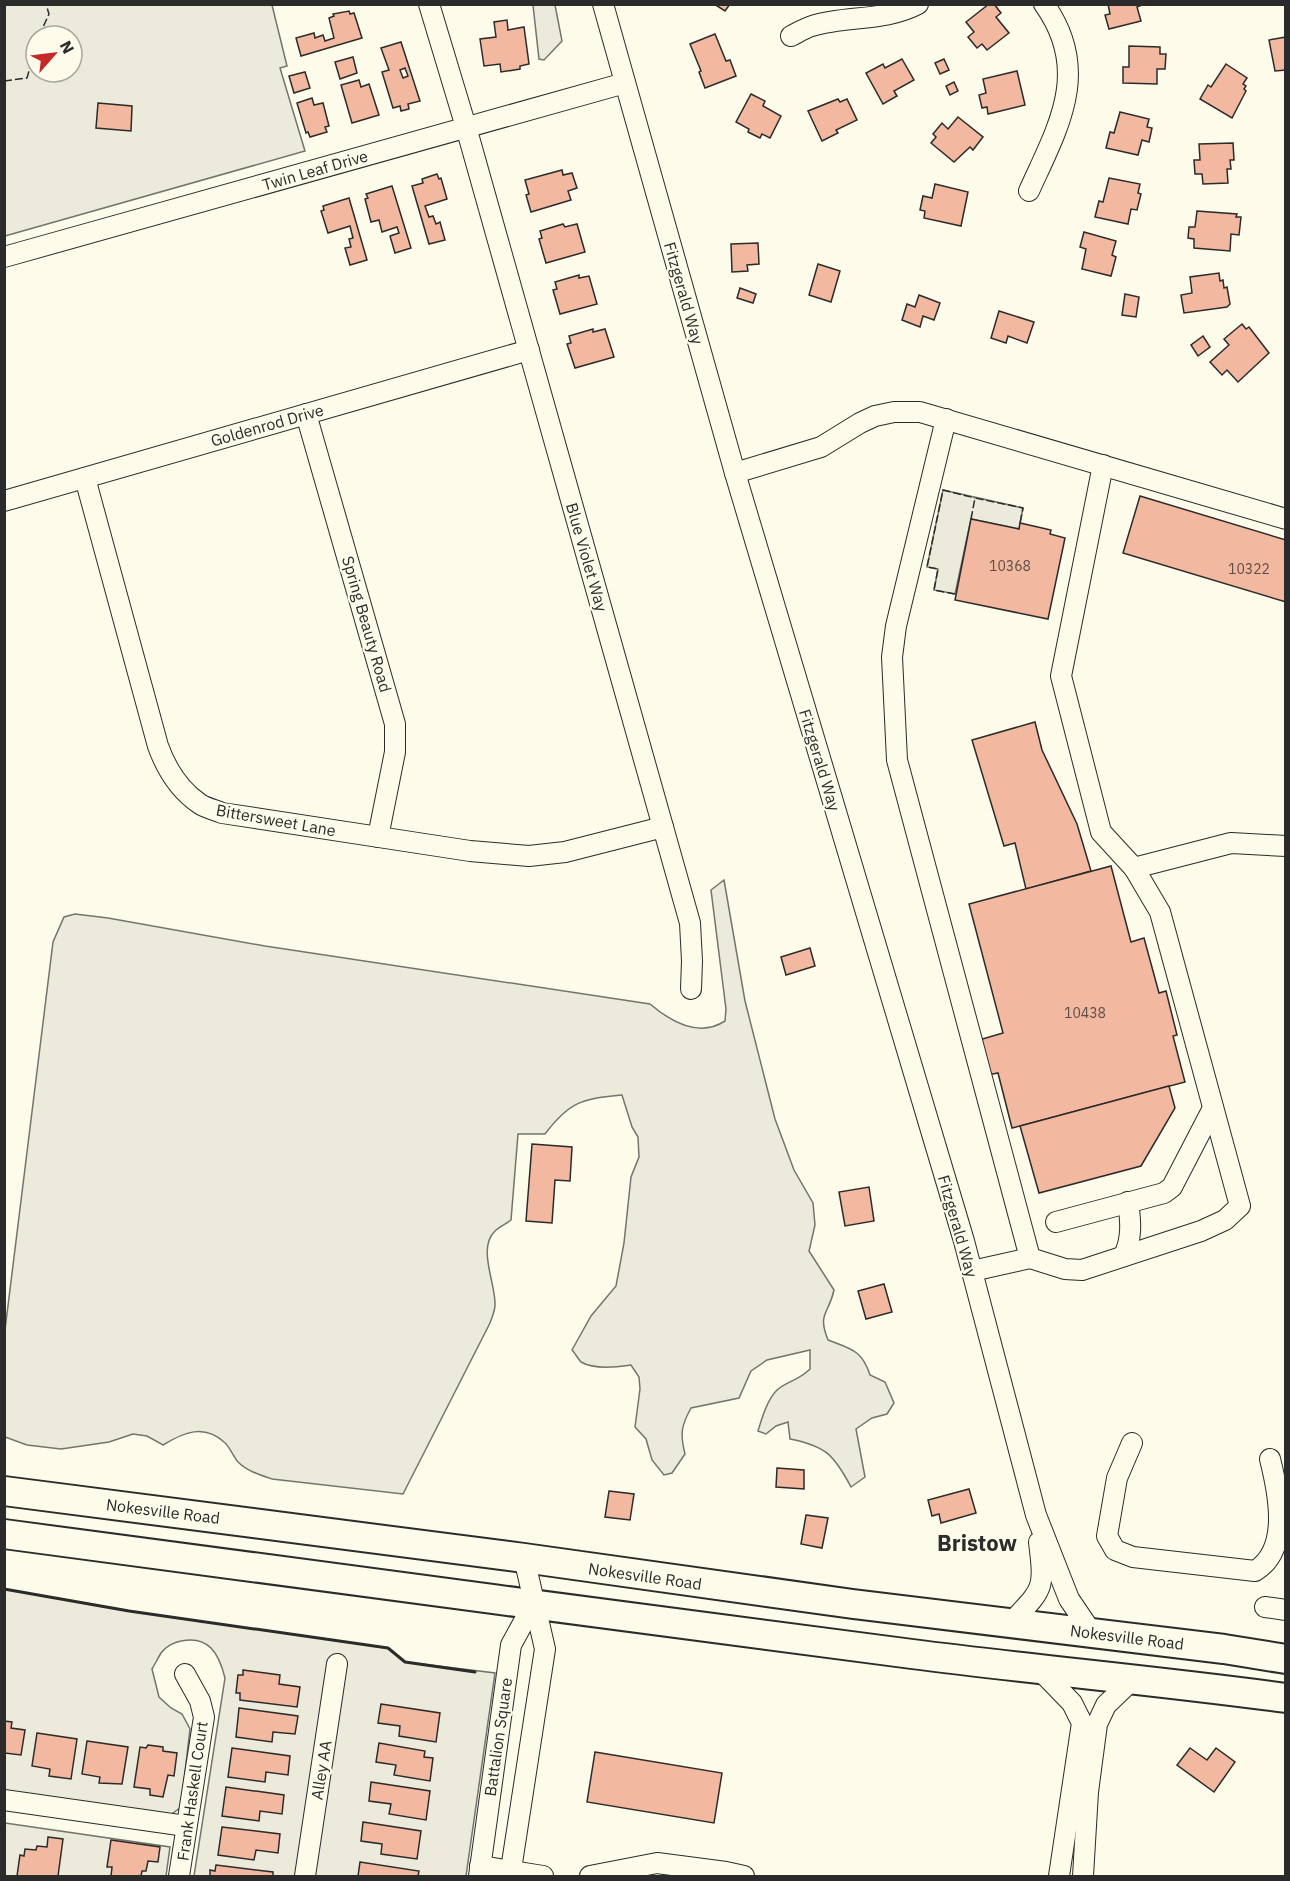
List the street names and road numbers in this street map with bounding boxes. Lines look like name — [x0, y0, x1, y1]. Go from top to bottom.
street label: Twin Leaf Drive — [260, 145, 370, 195]
street label: Fitzgerald Way — [660, 240, 708, 346]
street label: Goldenrod Drive — [208, 399, 326, 451]
street label: Blue Violet Way — [562, 500, 612, 614]
street label: Spring Beauty Road — [338, 554, 396, 694]
street label: Fitzgerald Way — [795, 707, 845, 813]
street label: Bittersweet Lane — [214, 800, 338, 840]
street label: Fitzgerald Way — [934, 1173, 982, 1279]
street label: Nokesville Road — [105, 1494, 221, 1528]
street label: Nokesville Road — [587, 1558, 703, 1594]
street label: Nokesville Road — [1069, 1620, 1185, 1654]
street label: Battalion Square — [480, 1676, 516, 1798]
street label: Frank Haskell Court — [172, 1720, 212, 1862]
street label: Alley AA — [306, 1739, 336, 1801]

